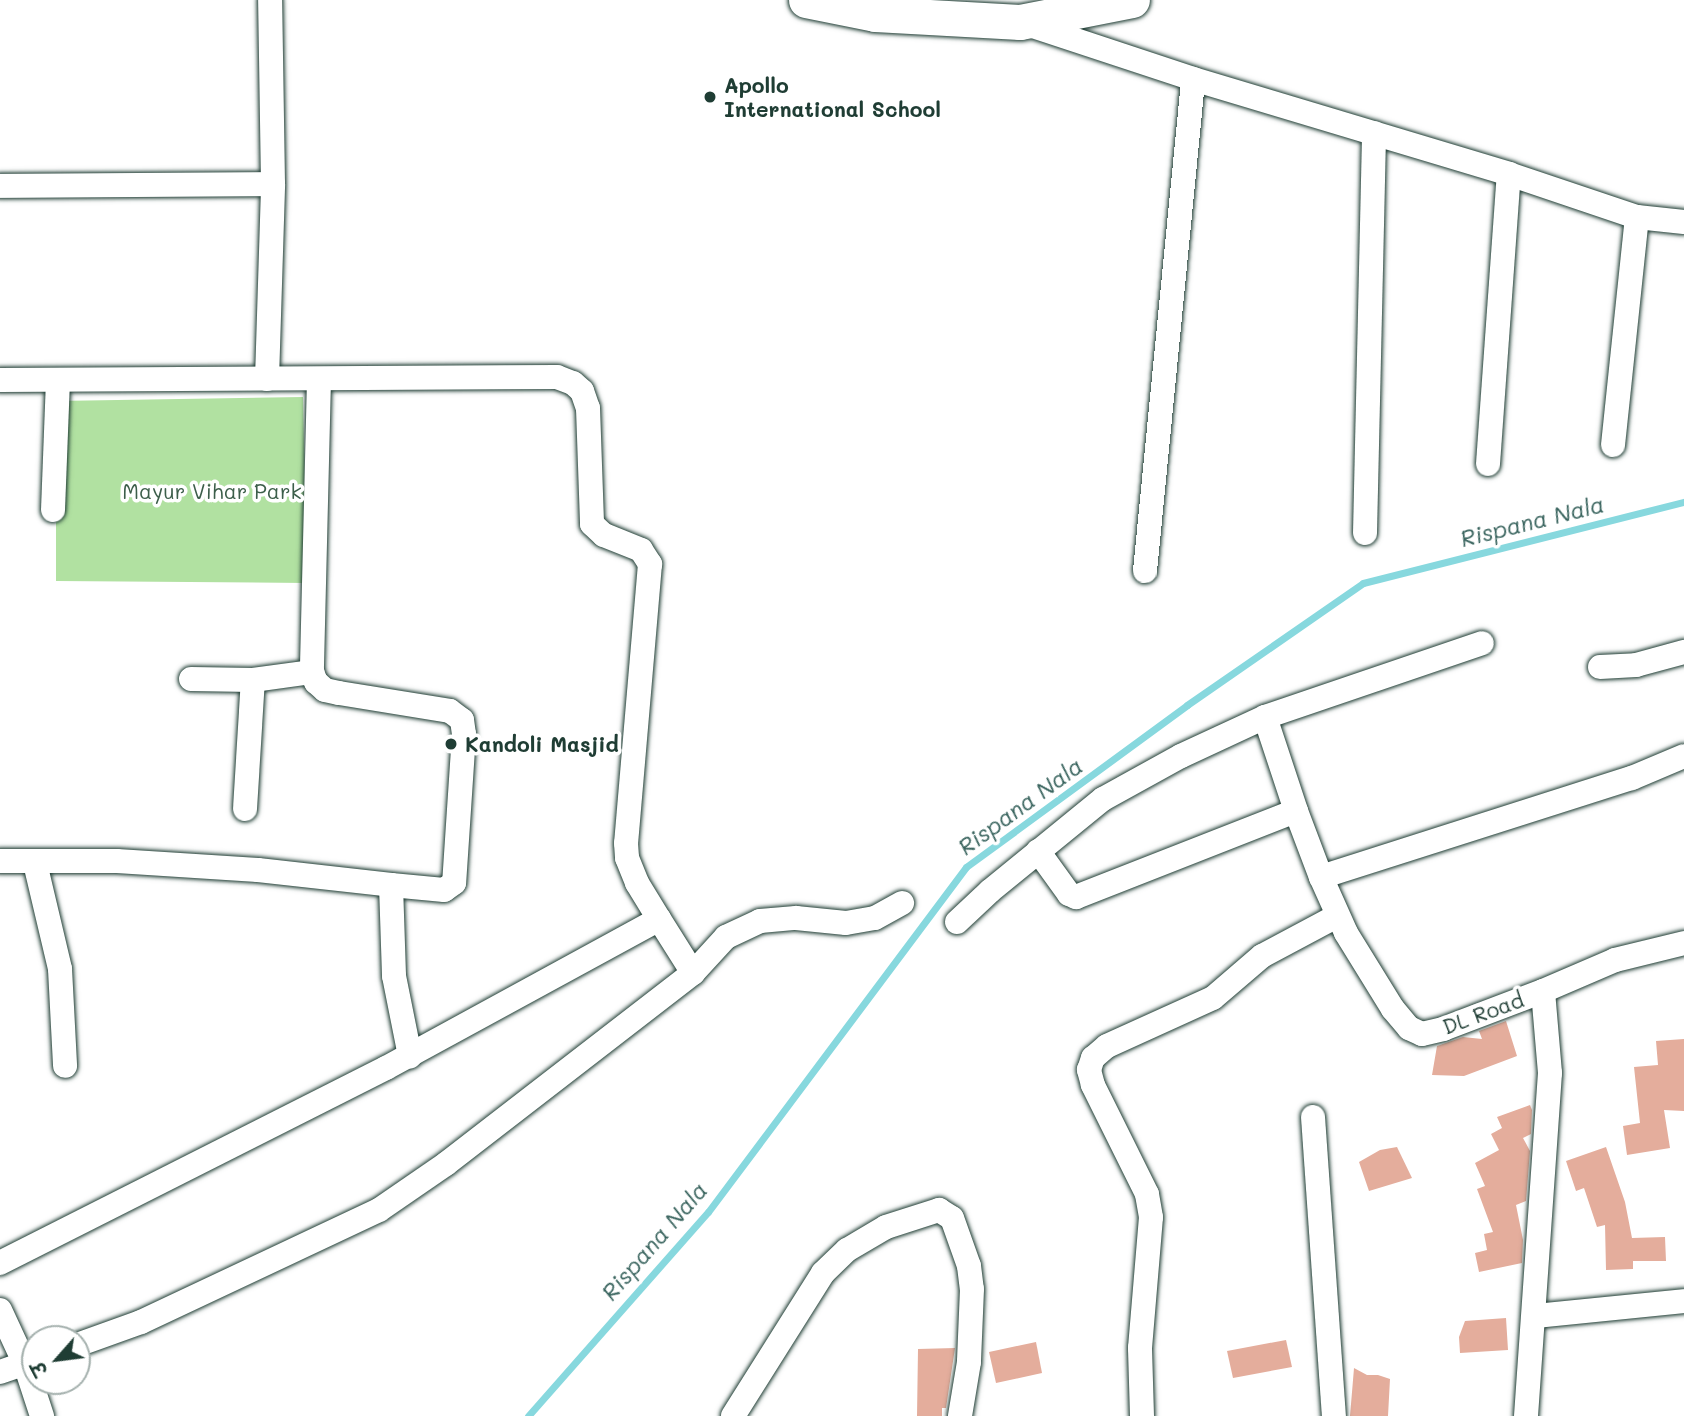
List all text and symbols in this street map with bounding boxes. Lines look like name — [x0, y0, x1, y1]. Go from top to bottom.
place label: Apollo International School — [724, 72, 941, 122]
marker: Apollo International School — [702, 89, 718, 105]
park label: Mayur Vihar Park — [122, 478, 302, 504]
water label: Rispana Nala — [1457, 490, 1607, 552]
place label: Kandoli Masjid — [465, 731, 619, 757]
marker: Kandoli Masjid — [443, 736, 459, 752]
water label: Rispana Nala — [952, 752, 1088, 860]
street label: DL Road — [1439, 987, 1527, 1039]
water label: Rispana Nala — [595, 1176, 713, 1306]
north arrow — [21, 1325, 91, 1395]
text: उ — [25, 1358, 53, 1381]

